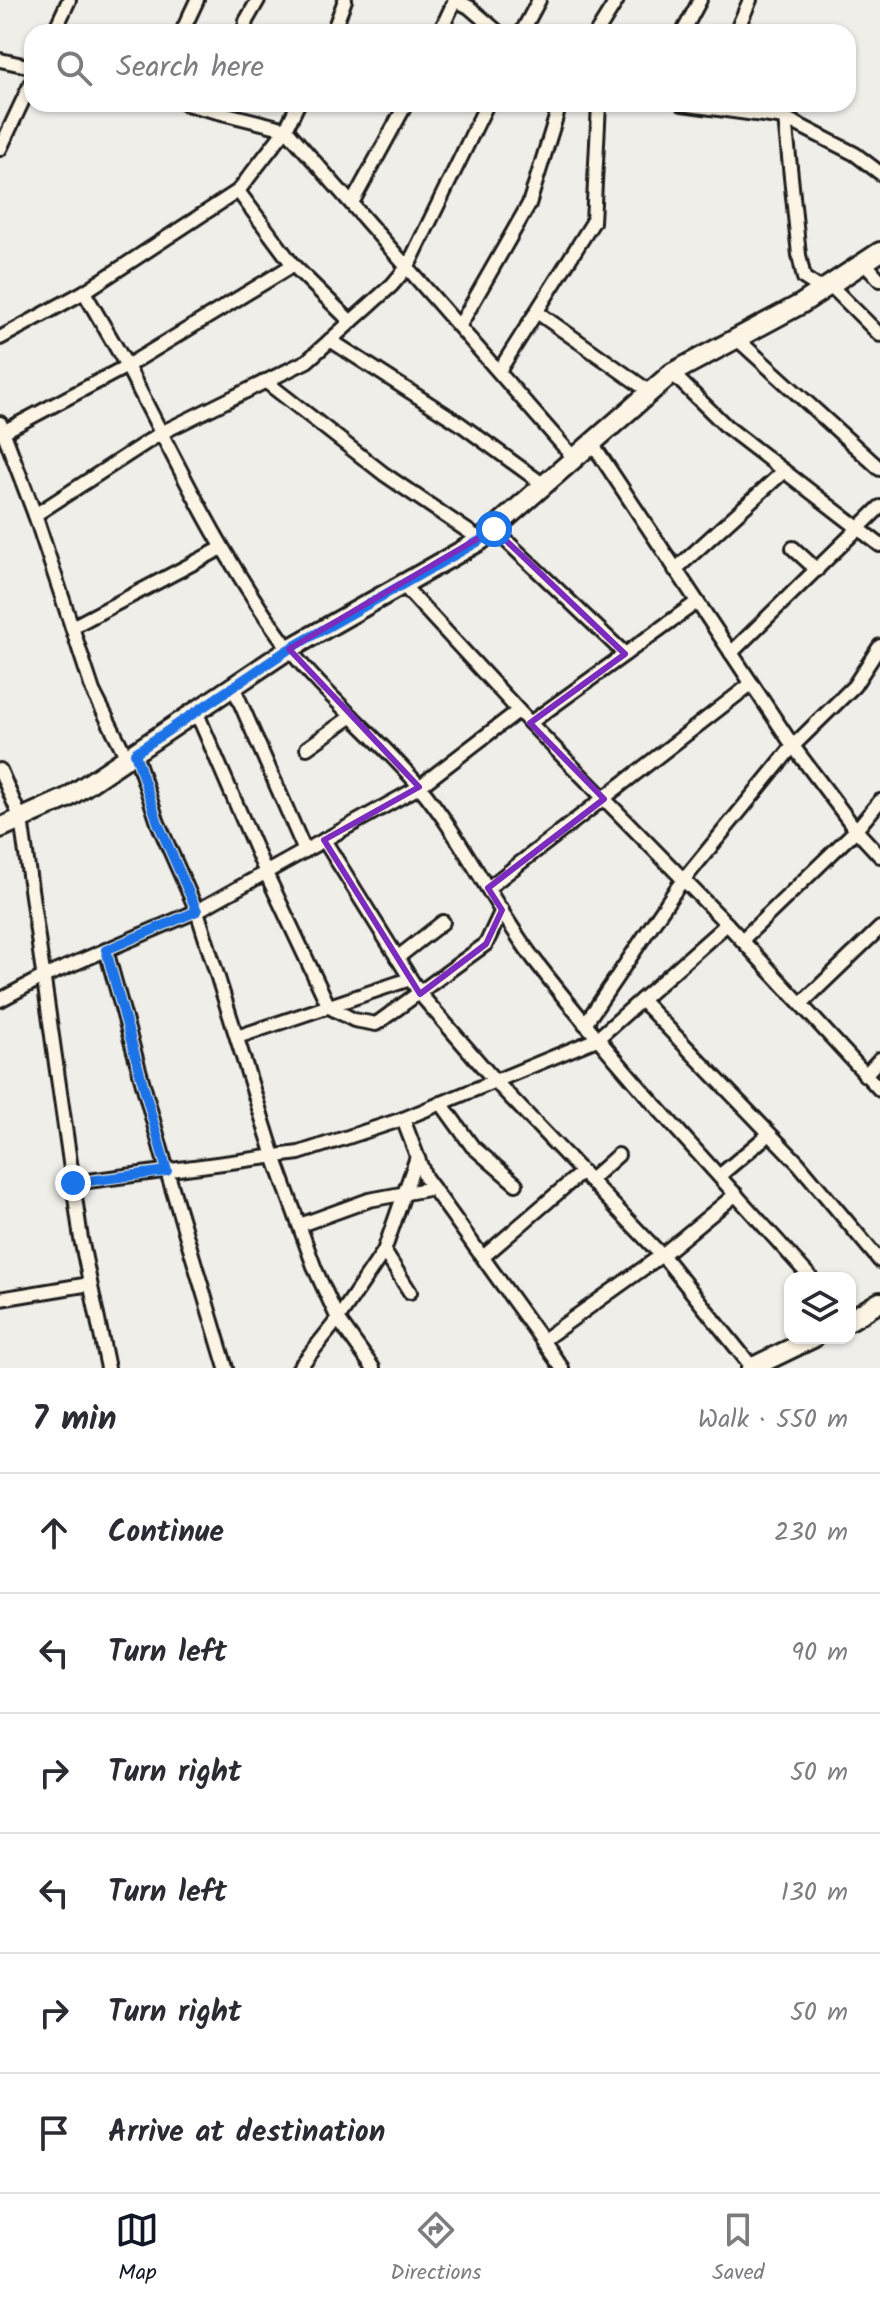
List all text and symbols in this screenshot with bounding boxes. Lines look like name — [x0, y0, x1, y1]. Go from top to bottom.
search box — [24, 24, 856, 112]
text: Search here — [116, 44, 264, 92]
icon: search — [52, 46, 96, 90]
route start — [476, 511, 512, 547]
route end — [55, 1165, 91, 1201]
map controls — [784, 1272, 856, 1344]
button: layers — [784, 1272, 856, 1344]
text: 7 min — [32, 1393, 117, 1447]
text: Walk · 550 m — [698, 1399, 848, 1441]
text: Continue — [108, 1509, 224, 1557]
icon: ahead — [32, 1511, 76, 1555]
text: 230 m — [774, 1512, 848, 1554]
text: Turn left — [108, 1629, 227, 1677]
icon: left — [32, 1631, 76, 1675]
text: 90 m — [791, 1632, 848, 1674]
text: Turn right — [108, 1749, 241, 1797]
icon: right — [32, 1751, 76, 1795]
text: 50 m — [790, 1752, 848, 1794]
text: Turn left — [108, 1869, 227, 1917]
icon: left — [32, 1871, 76, 1915]
text: 130 m — [781, 1872, 848, 1914]
text: Turn right — [108, 1989, 241, 2037]
icon: right — [32, 1991, 76, 2035]
text: 50 m — [790, 1992, 848, 2034]
text: Arrive at destination — [108, 2109, 385, 2157]
icon: arrive — [32, 2111, 76, 2155]
tab: Map — [115, 2208, 159, 2291]
tab: Directions — [390, 2208, 482, 2291]
tab: Saved — [712, 2208, 765, 2291]

